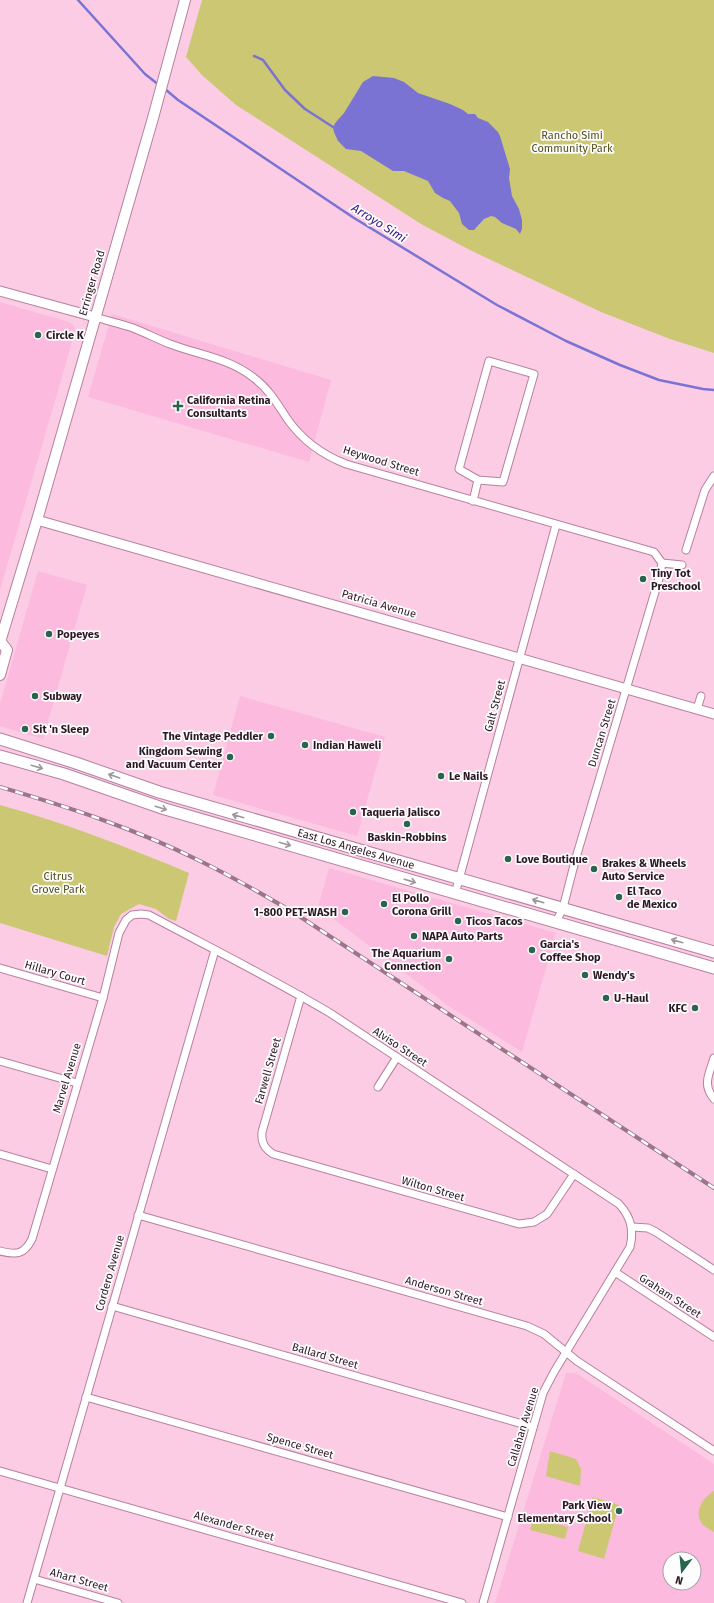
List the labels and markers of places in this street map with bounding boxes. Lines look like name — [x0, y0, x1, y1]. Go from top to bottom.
place label: Circle K — [46, 329, 85, 342]
marker: Circle K — [33, 330, 43, 340]
place label: California Retina Consultants — [187, 394, 271, 420]
marker: California Retina Consultants — [172, 400, 184, 412]
place label: Tiny Tot Preschool — [651, 567, 701, 593]
marker: Tiny Tot Preschool — [638, 574, 648, 584]
place label: Popeyes — [57, 628, 100, 641]
marker: Popeyes — [44, 629, 54, 639]
place label: Subway — [43, 690, 82, 703]
marker: Subway — [30, 691, 40, 701]
place label: Sit 'n Sleep — [33, 723, 89, 736]
marker: Sit 'n Sleep — [20, 724, 30, 734]
place label: The Vintage Peddler — [163, 730, 264, 743]
marker: The Vintage Peddler — [266, 731, 276, 741]
place label: Indian Haweli — [313, 739, 381, 752]
marker: Indian Haweli — [300, 740, 310, 750]
place label: Kingdom Sewing and Vacuum Center — [126, 745, 223, 771]
marker: Kingdom Sewing and Vacuum Center — [225, 752, 235, 762]
place label: Le Nails — [449, 770, 489, 783]
marker: Le Nails — [436, 771, 446, 781]
place label: Taqueria Jalisco — [361, 806, 441, 819]
marker: Taqueria Jalisco — [348, 807, 358, 817]
marker: Baskin-Robbins — [402, 819, 412, 829]
place label: Baskin-Robbins — [368, 831, 447, 844]
place label: Love Boutique — [516, 853, 588, 866]
marker: Love Boutique — [503, 854, 513, 864]
place label: Brakes & Wheels Auto Service — [601, 857, 687, 883]
marker: Brakes & Wheels Auto Service — [589, 864, 599, 874]
place label: El Taco de Mexico — [627, 885, 678, 911]
place label: El Pollo Corona Grill — [392, 892, 452, 918]
marker: El Taco de Mexico — [614, 892, 624, 902]
marker: El Pollo Corona Grill — [379, 899, 389, 909]
place label: 1-800 PET-WASH — [254, 906, 337, 919]
marker: 1-800 PET-WASH — [340, 907, 350, 917]
place label: Ticos Tacos — [466, 915, 523, 928]
marker: Ticos Tacos — [453, 916, 463, 926]
place label: NAPA Auto Parts — [422, 930, 503, 943]
marker: NAPA Auto Parts — [409, 931, 419, 941]
place label: Garcia's Coffee Shop — [540, 938, 601, 964]
marker: Garcia's Coffee Shop — [527, 945, 537, 955]
place label: The Aquarium Connection — [372, 947, 441, 973]
marker: The Aquarium Connection — [444, 954, 454, 964]
place label: Wendy's — [593, 969, 635, 982]
marker: Wendy's — [580, 970, 590, 980]
place label: U-Haul — [614, 992, 649, 1005]
marker: U-Haul — [601, 993, 611, 1003]
place label: KFC — [669, 1002, 688, 1015]
marker: KFC — [690, 1003, 700, 1013]
place label: Park View Elementary School — [517, 1499, 612, 1525]
marker: Park View Elementary School — [614, 1506, 624, 1516]

